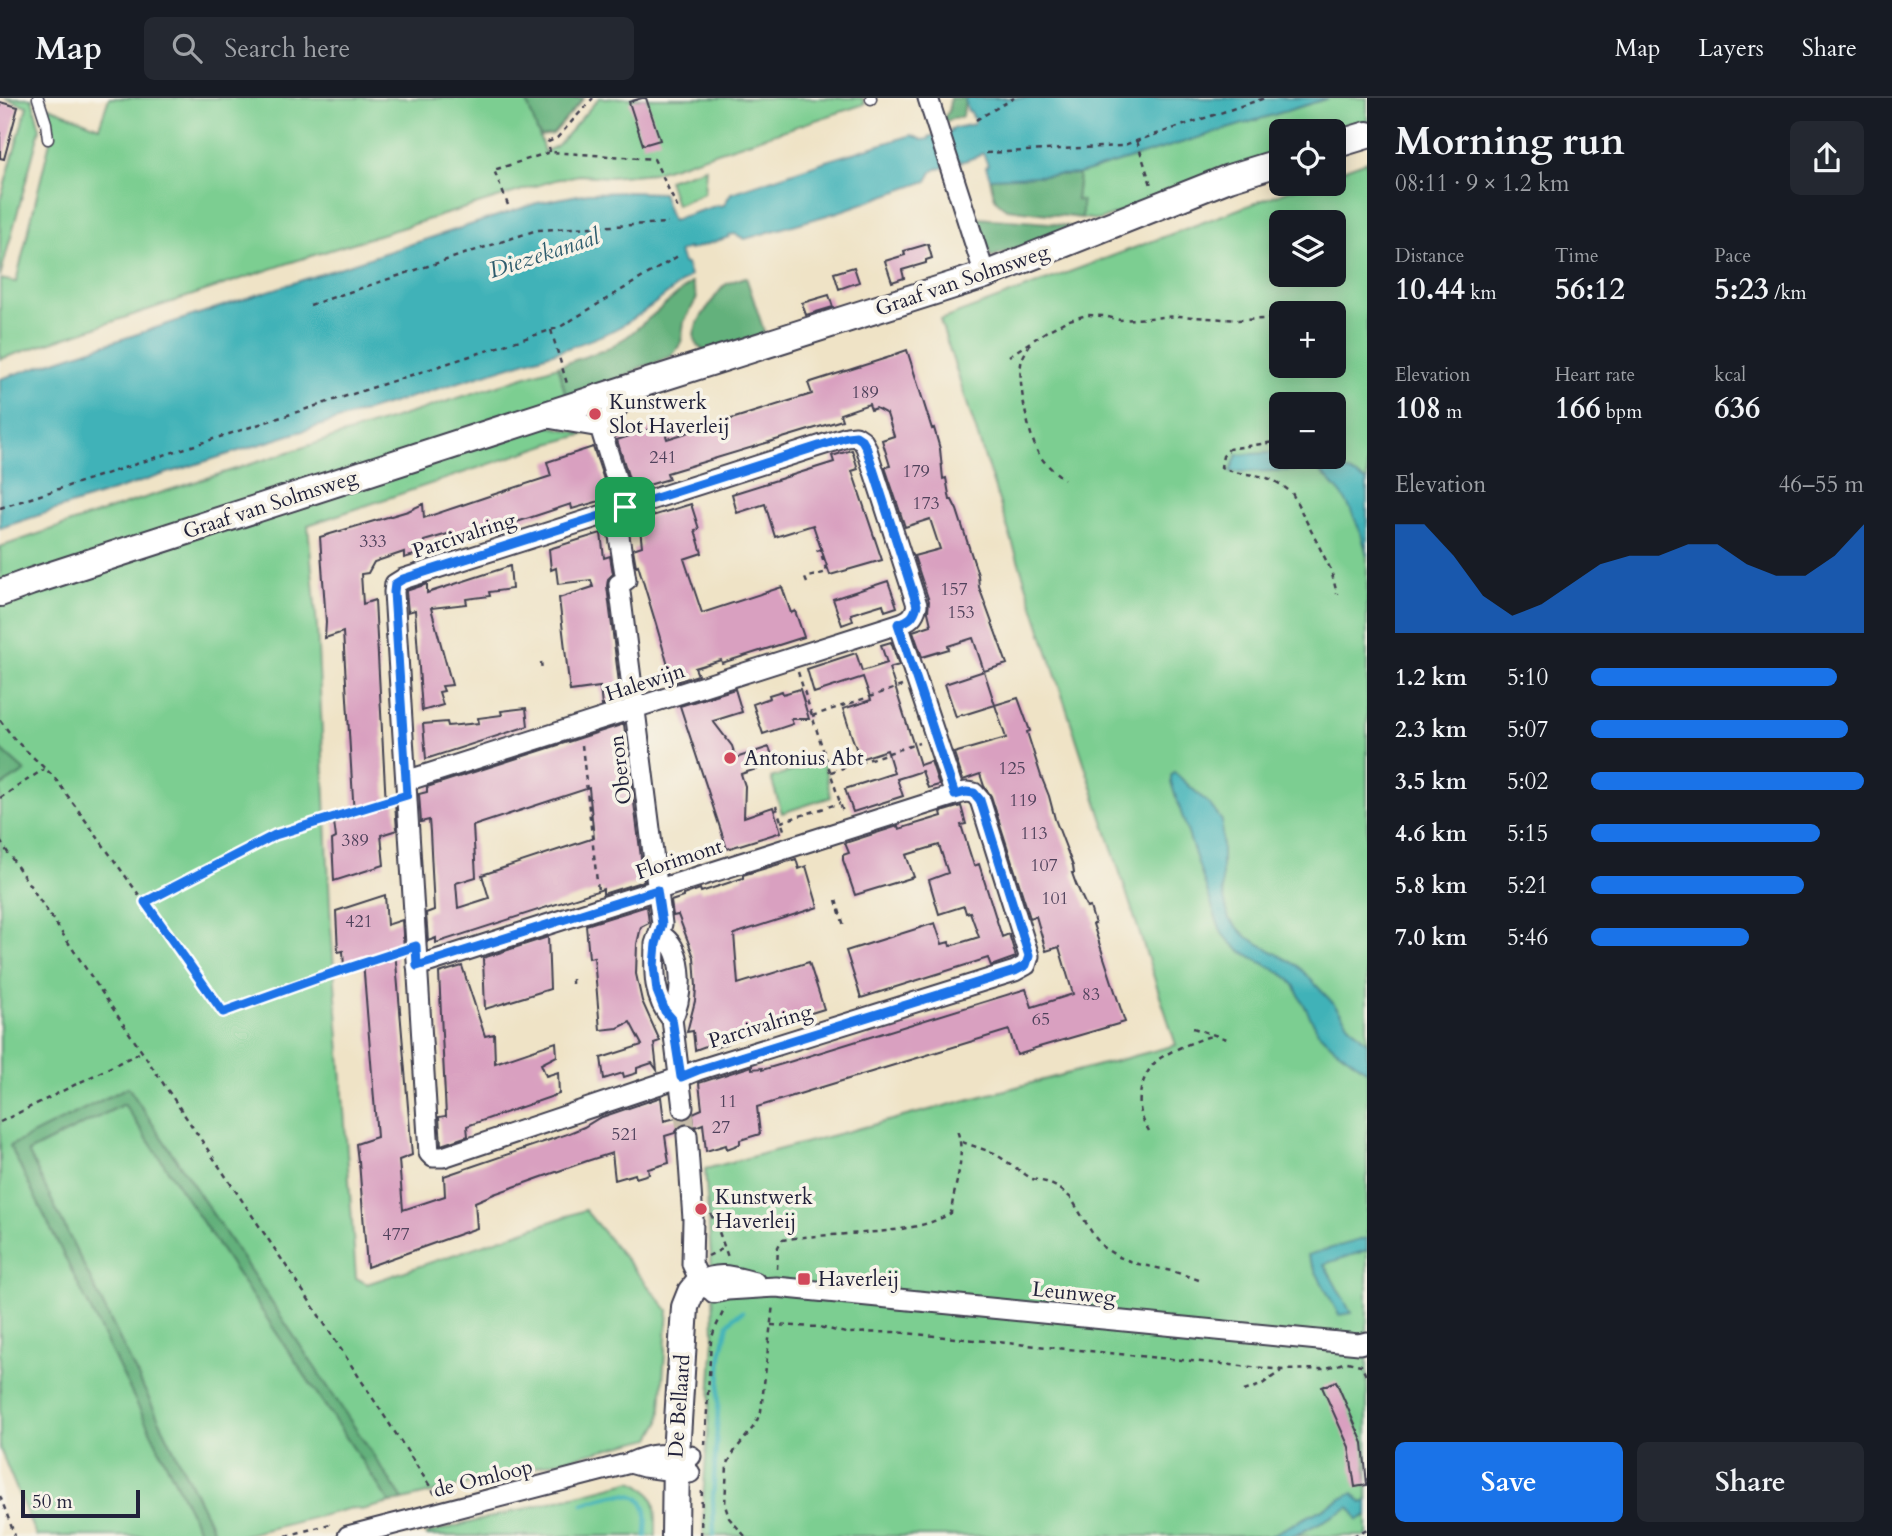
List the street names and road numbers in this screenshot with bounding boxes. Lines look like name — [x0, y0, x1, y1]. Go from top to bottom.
street label: Graaf van Solmsweg — [871, 237, 1053, 324]
street label: Graaf van Solmsweg — [179, 463, 361, 546]
street label: Parcivalring — [409, 505, 520, 566]
street label: Halewijn — [602, 656, 689, 709]
street label: Oberon — [602, 733, 639, 806]
street label: Florimont — [632, 832, 727, 887]
street label: Parcivalring — [705, 997, 816, 1056]
street label: Leunweg — [1031, 1275, 1117, 1312]
street label: De Bellaard — [661, 1353, 698, 1459]
street label: de Omloop — [430, 1452, 536, 1505]

